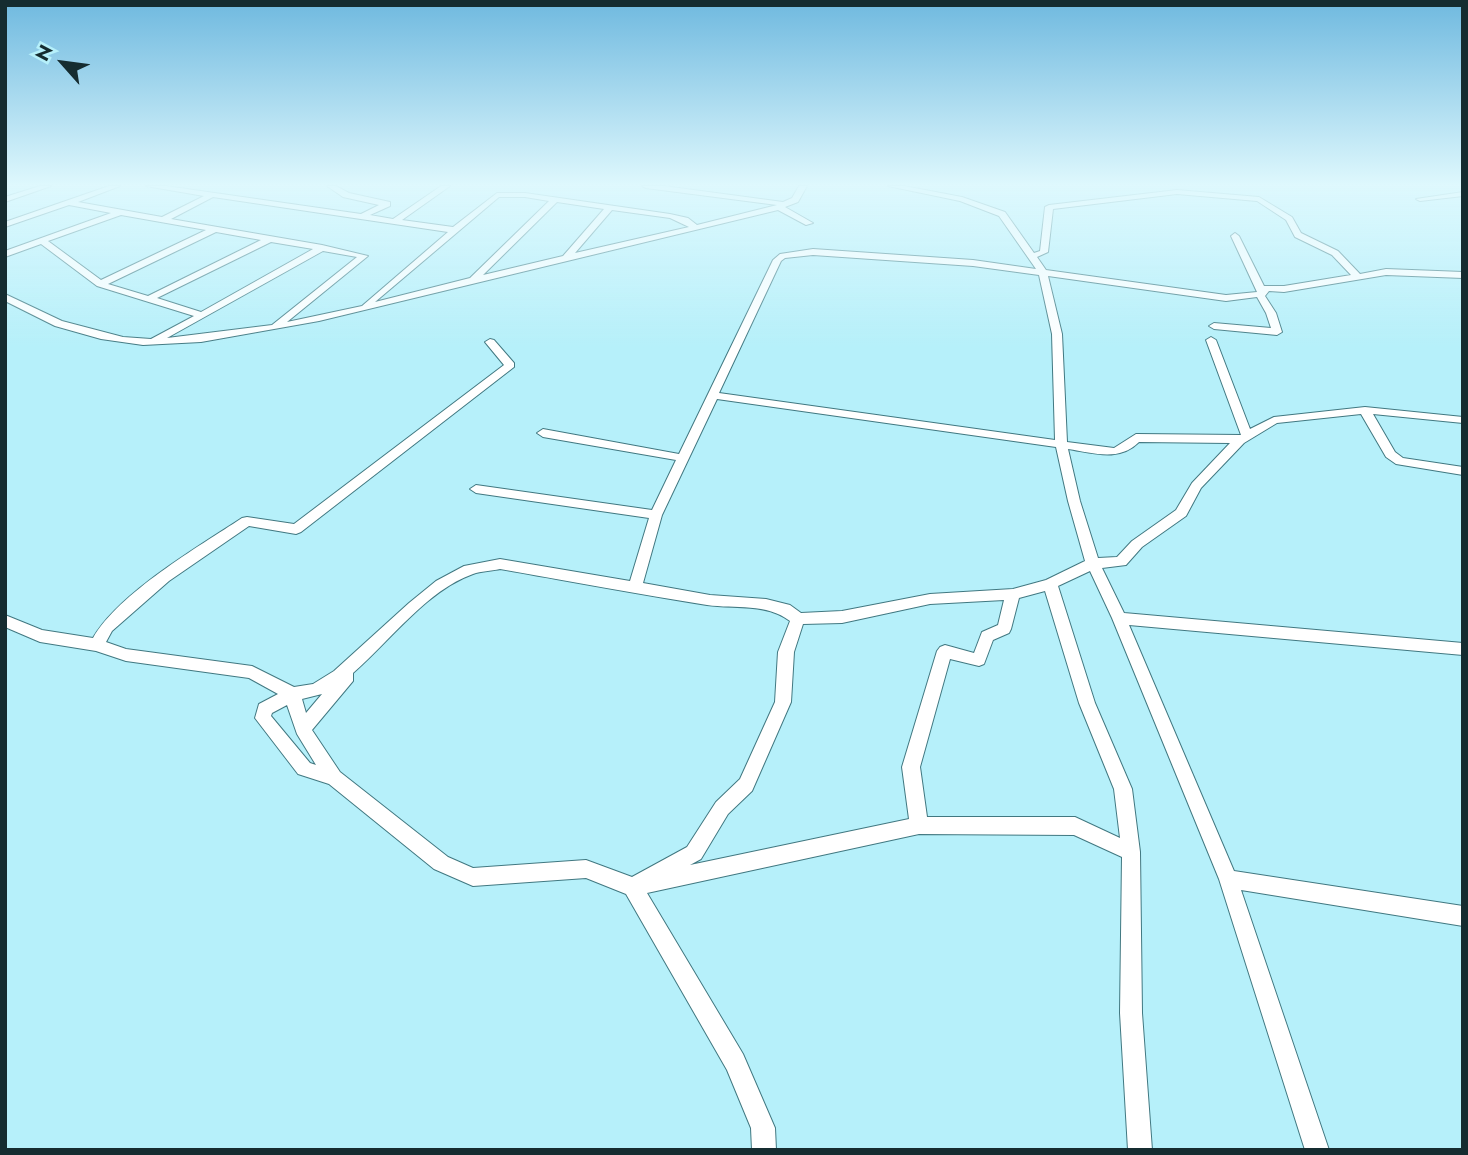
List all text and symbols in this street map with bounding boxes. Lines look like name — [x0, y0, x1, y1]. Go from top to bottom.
north arrow — [28, 28, 98, 98]
text: N — [29, 40, 59, 66]

